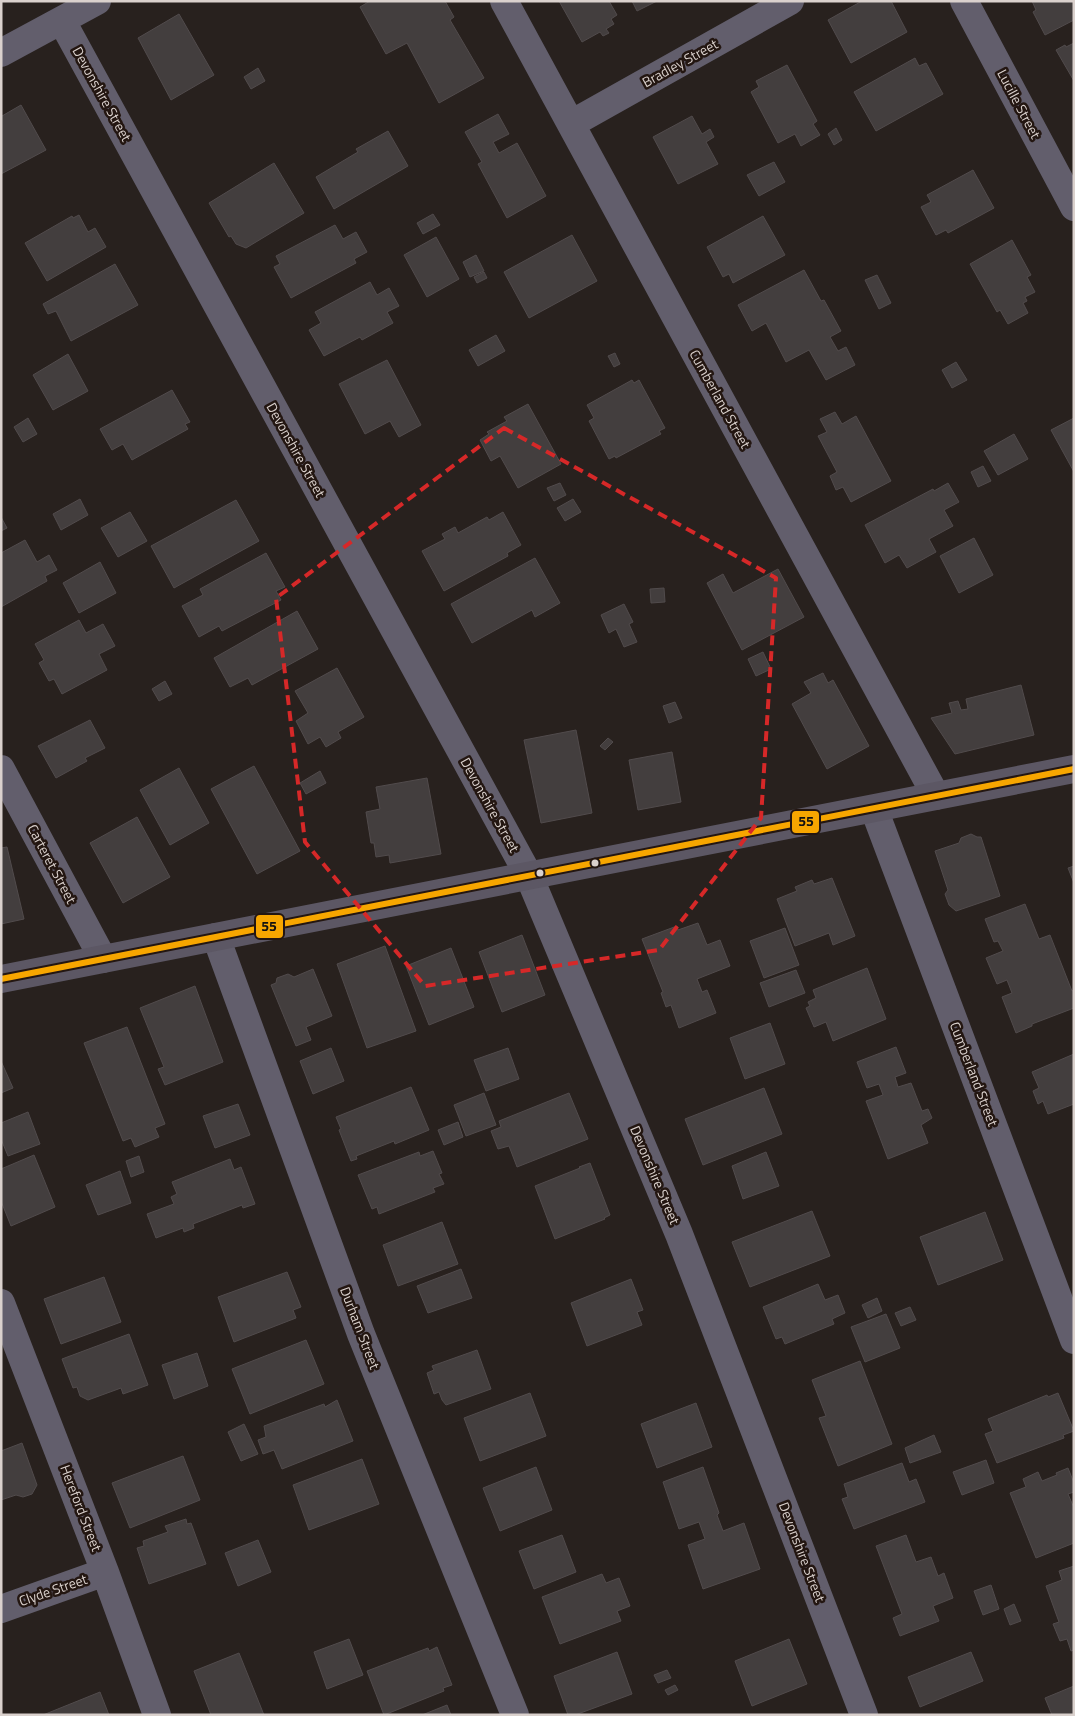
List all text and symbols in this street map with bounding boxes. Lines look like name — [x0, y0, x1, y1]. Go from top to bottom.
street label: Bradley Street — [638, 33, 722, 92]
street label: Devonshire Street — [68, 43, 137, 145]
street label: Lucille Street — [992, 65, 1047, 142]
street label: Cumberland Street — [685, 345, 756, 452]
street label: Devonshire Street — [262, 399, 331, 501]
street label: Devonshire Street — [456, 754, 525, 856]
line badge: 55 — [791, 810, 820, 834]
text: 55 — [798, 810, 814, 831]
street label: Carteret Street — [23, 820, 82, 907]
unlabelled marker — [590, 858, 600, 868]
unlabelled marker — [535, 868, 545, 878]
line badge: 55 — [255, 914, 284, 939]
text: 55 — [261, 915, 277, 936]
street label: Cumberland Street — [945, 1019, 1004, 1129]
street label: Devonshire Street — [625, 1122, 686, 1228]
street label: Durham Street — [335, 1284, 386, 1372]
street label: Hereford Street — [55, 1461, 108, 1554]
street label: Devonshire Street — [774, 1499, 831, 1605]
street label: Clyde Street — [16, 1568, 90, 1611]

